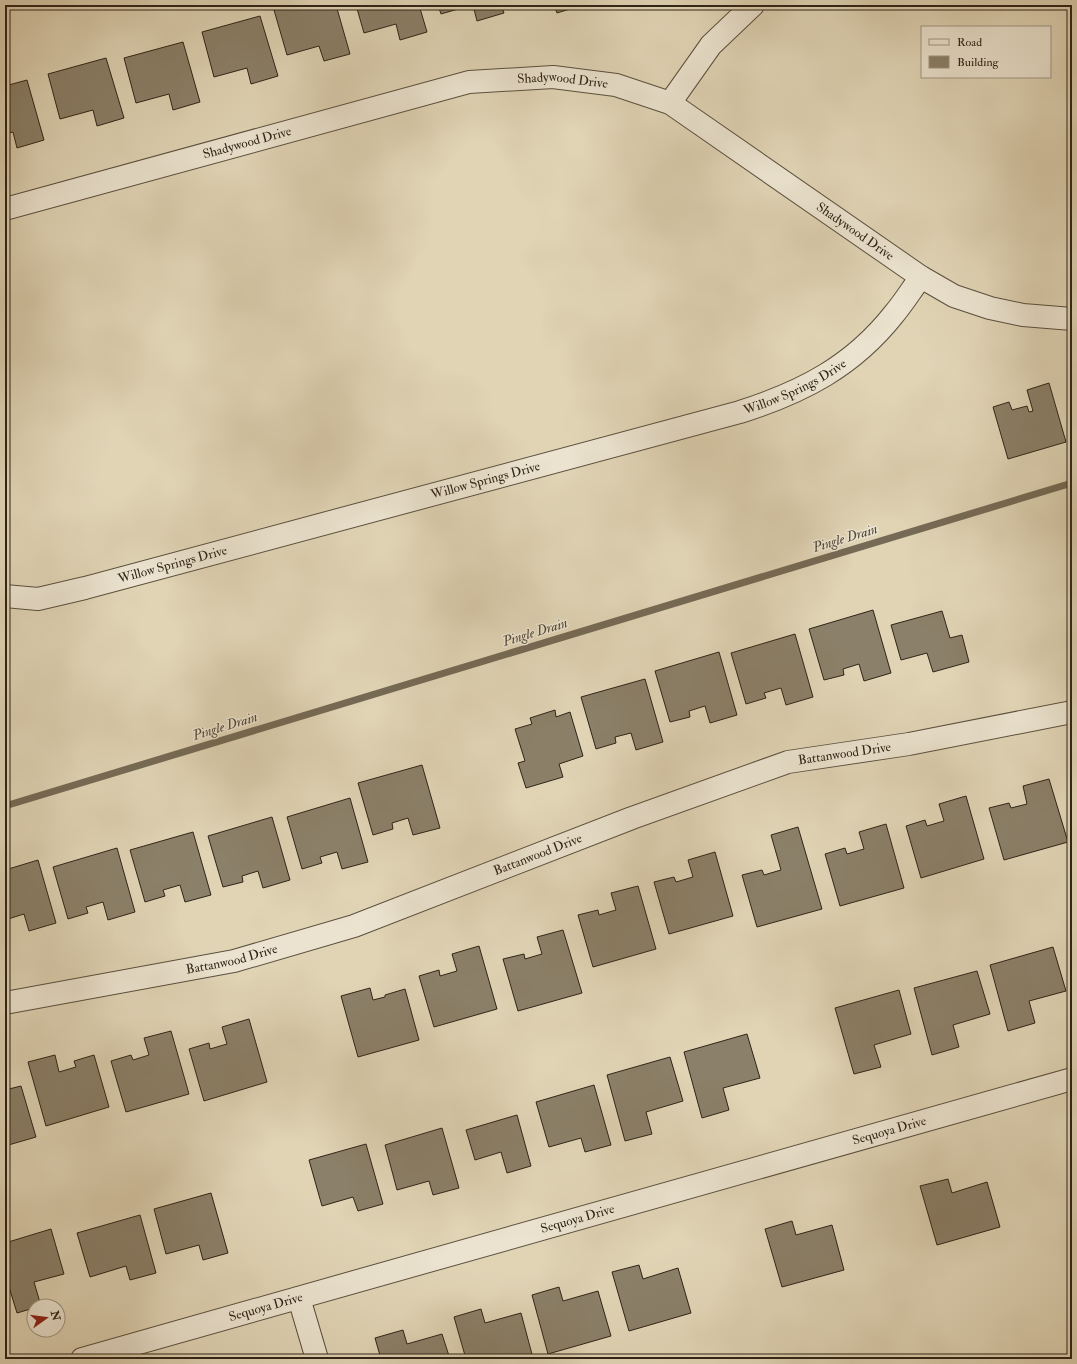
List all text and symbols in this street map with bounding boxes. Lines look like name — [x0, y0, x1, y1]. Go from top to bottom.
legend — [921, 26, 1051, 78]
text: Road — [957, 35, 982, 50]
text: Building — [957, 55, 1000, 70]
street label: Shadywood Drive — [517, 69, 609, 92]
street label: Shadywood Drive — [201, 123, 294, 162]
street label: Shadywood Drive — [813, 199, 898, 264]
street label: Willow Springs Drive — [741, 355, 850, 419]
street label: Willow Springs Drive — [428, 458, 542, 503]
water label: Pingle Drain — [809, 520, 880, 556]
street label: Willow Springs Drive — [115, 542, 229, 587]
water label: Pingle Drain — [499, 614, 570, 650]
water label: Pingle Drain — [189, 708, 260, 744]
street label: Battanwood Drive — [797, 739, 893, 768]
street label: Battanwood Drive — [491, 830, 585, 879]
street label: Battanwood Drive — [185, 941, 280, 978]
street label: Sequoya Drive — [851, 1112, 929, 1149]
street label: Sequoya Drive — [539, 1201, 617, 1237]
street label: Sequoya Drive — [227, 1289, 305, 1325]
north arrow — [26, 1298, 66, 1338]
text: N — [47, 1308, 63, 1323]

